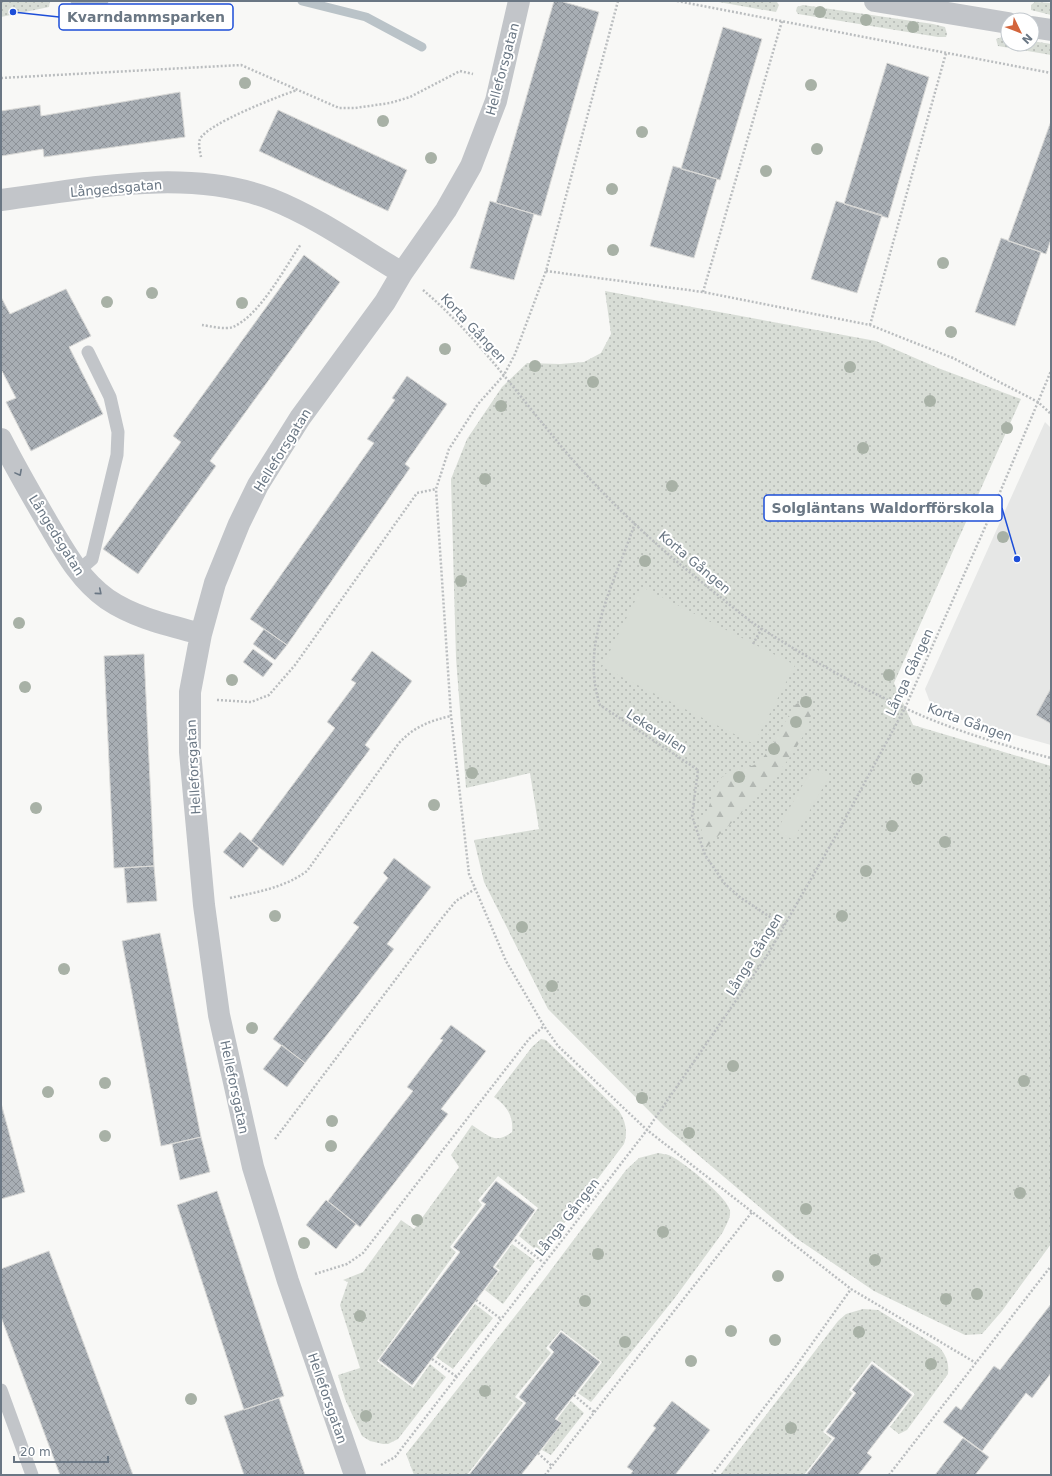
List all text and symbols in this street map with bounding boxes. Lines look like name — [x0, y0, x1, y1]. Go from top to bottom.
callout: Kvarndammsparken — [59, 4, 233, 30]
text: Kvarndammsparken — [67, 9, 225, 25]
north arrow — [1000, 12, 1040, 52]
street label: Helleforsgatan — [483, 21, 522, 117]
text: N — [1019, 31, 1035, 46]
street label: Långedsgatan — [69, 177, 163, 200]
street label: Korta Gången — [438, 291, 510, 366]
street label: Helleforsgatan — [251, 406, 314, 495]
one-way arrow — [15, 469, 22, 476]
street label: Långedsgatan — [26, 492, 87, 578]
callout: Solgläntans Waldorfförskola — [764, 495, 1002, 521]
text: Solgläntans Waldorfförskola — [772, 500, 994, 516]
street label: Korta Gången — [656, 528, 734, 597]
one-way arrow — [94, 588, 101, 595]
street label: Långa Gången — [883, 626, 936, 718]
street label: Korta Gången — [925, 700, 1014, 745]
street label: Lekevallen — [624, 706, 690, 757]
street label: Helleforsgatan — [184, 719, 203, 815]
street label: Långa Gången — [723, 910, 786, 998]
street label: Helleforsgatan — [217, 1039, 252, 1135]
street label: Långa Gången — [532, 1175, 602, 1259]
street label: Helleforsgatan — [305, 1351, 350, 1446]
scale bar — [14, 1438, 108, 1464]
text: 20 m — [20, 1445, 51, 1459]

